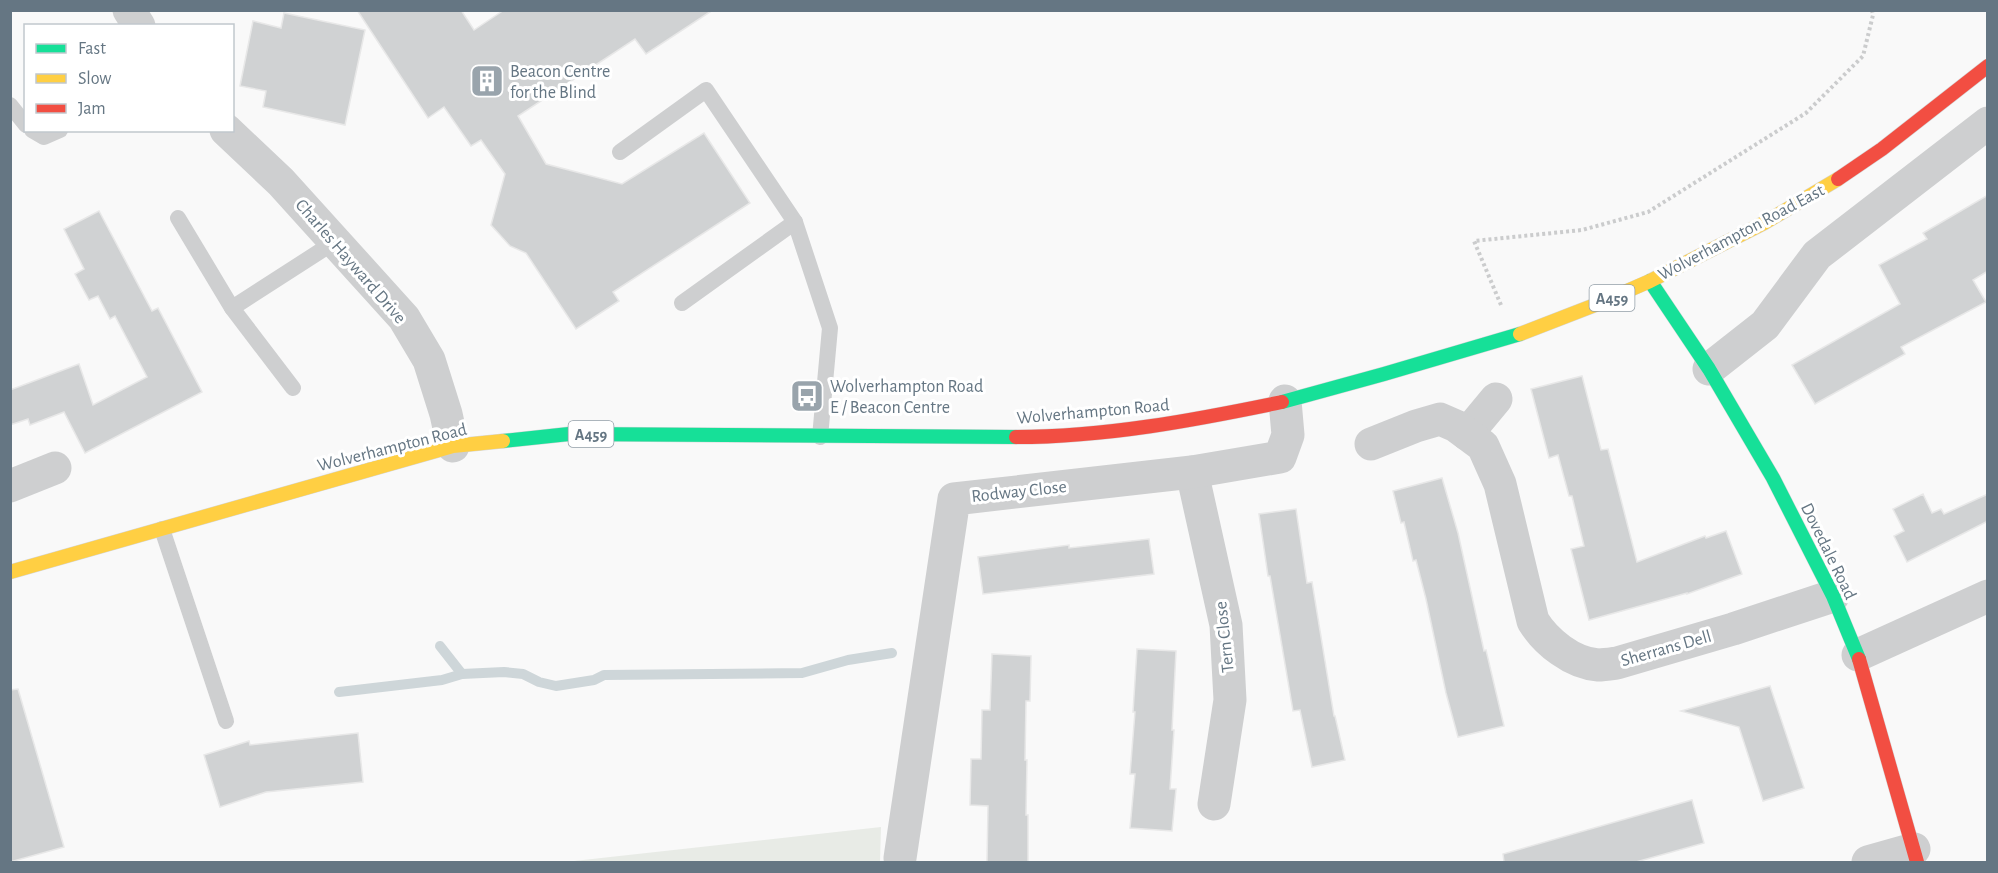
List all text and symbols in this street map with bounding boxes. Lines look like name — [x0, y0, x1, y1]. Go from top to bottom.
legend — [24, 24, 234, 132]
text: Fast — [78, 40, 106, 58]
building icon: Beacon Centre for the Blind — [469, 63, 505, 99]
place label: Beacon Centre for the Blind — [510, 63, 610, 102]
text: Slow — [78, 70, 111, 88]
text: Jam — [78, 100, 106, 118]
street label: Wolverhampton Road East — [1655, 181, 1828, 284]
street label: Charles Hayward Drive — [292, 196, 409, 327]
road number: A459 — [1590, 285, 1634, 311]
bus stop icon: Wolverhampton Road E / Beacon Centre — [789, 378, 825, 414]
place label: Wolverhampton Road E / Beacon Centre — [830, 378, 983, 417]
street label: Wolverhampton Road — [1016, 396, 1170, 428]
street label: Wolverhampton Road — [316, 421, 469, 475]
road number: A459 — [568, 421, 614, 447]
street label: Rodway Close — [971, 478, 1068, 506]
street label: Dovedale Road — [1797, 500, 1859, 603]
street label: Tern Close — [1212, 600, 1238, 673]
street label: Sherrans Dell — [1619, 627, 1714, 670]

